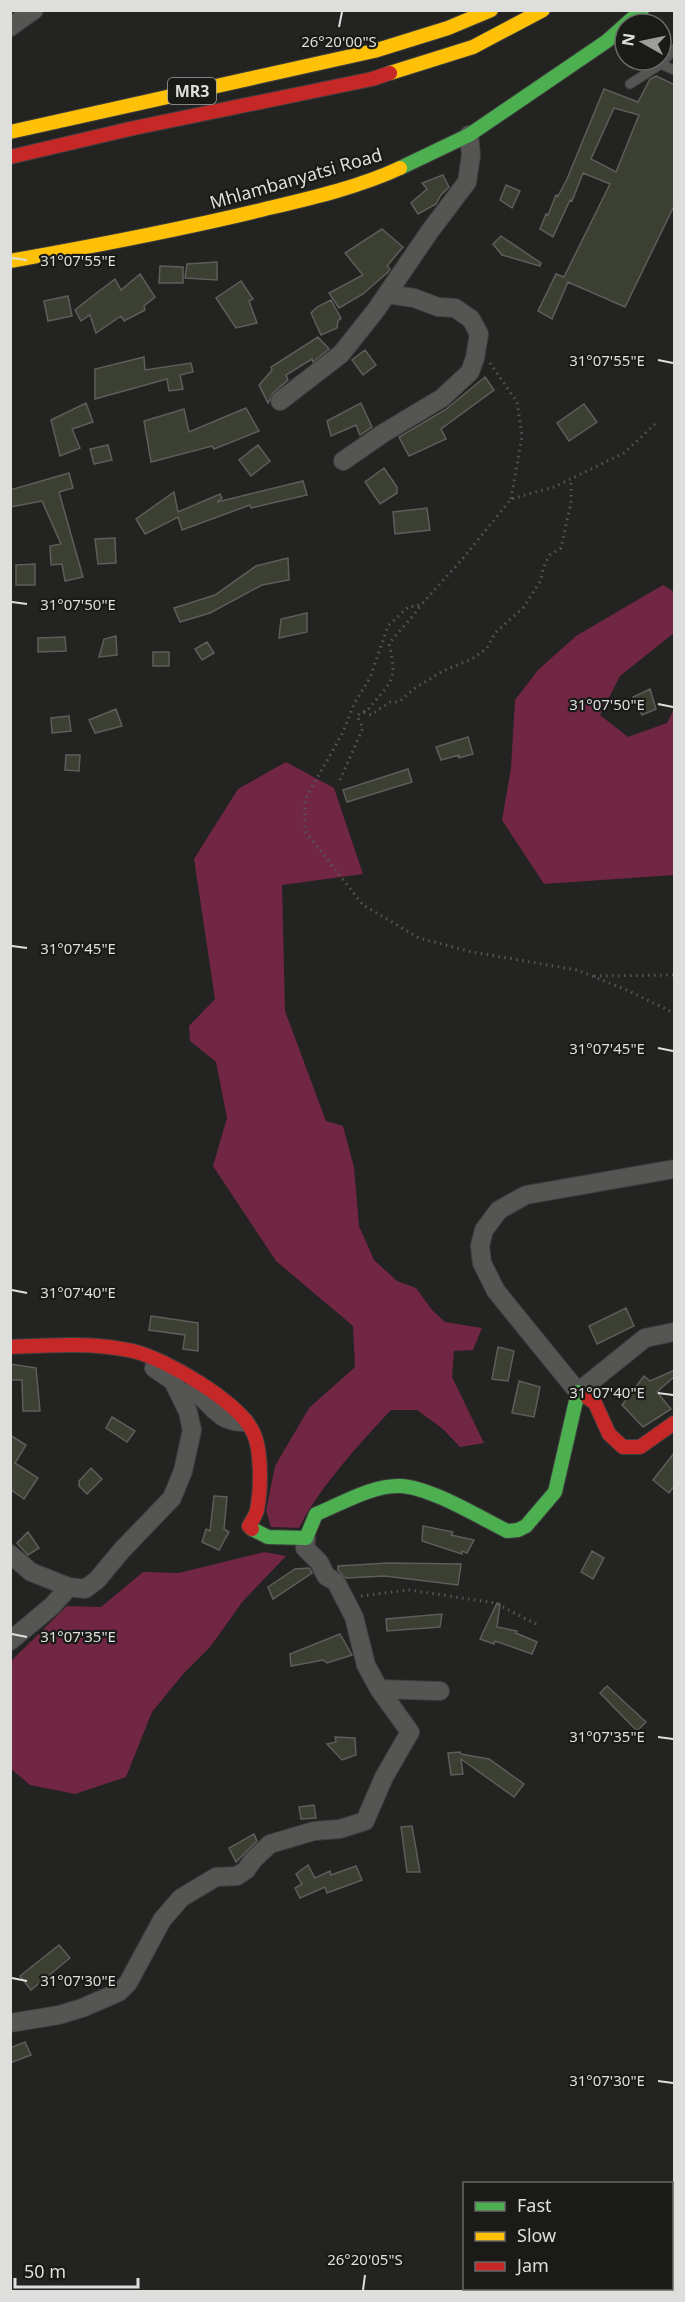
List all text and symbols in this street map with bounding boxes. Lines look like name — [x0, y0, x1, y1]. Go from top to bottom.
north arrow — [613, 12, 673, 72]
text: 26°20'00"S — [301, 31, 377, 51]
text: N — [616, 32, 640, 48]
road number: MR3 — [168, 78, 216, 104]
street label: Mhlambanyatsi Road — [207, 142, 385, 214]
text: 31°07'55"E — [40, 250, 116, 270]
text: 31°07'55"E — [569, 350, 645, 370]
text: 31°07'50"E — [40, 594, 116, 614]
text: 31°07'50"E — [569, 694, 645, 714]
text: 31°07'45"E — [40, 938, 116, 958]
text: 31°07'45"E — [569, 1038, 645, 1058]
text: 31°07'40"E — [40, 1282, 116, 1302]
text: 31°07'40"E — [569, 1382, 645, 1402]
text: 31°07'35"E — [40, 1626, 116, 1646]
text: 31°07'35"E — [569, 1726, 645, 1746]
text: 31°07'30"E — [40, 1970, 116, 1990]
text: 31°07'30"E — [569, 2070, 645, 2090]
legend — [463, 2182, 673, 2290]
text: Fast — [517, 2193, 552, 2217]
text: Slow — [517, 2223, 556, 2247]
text: 26°20'05"S — [327, 2249, 403, 2269]
scale bar — [15, 2251, 138, 2289]
text: Jam — [515, 2253, 549, 2277]
text: 50 m — [24, 2259, 66, 2283]

